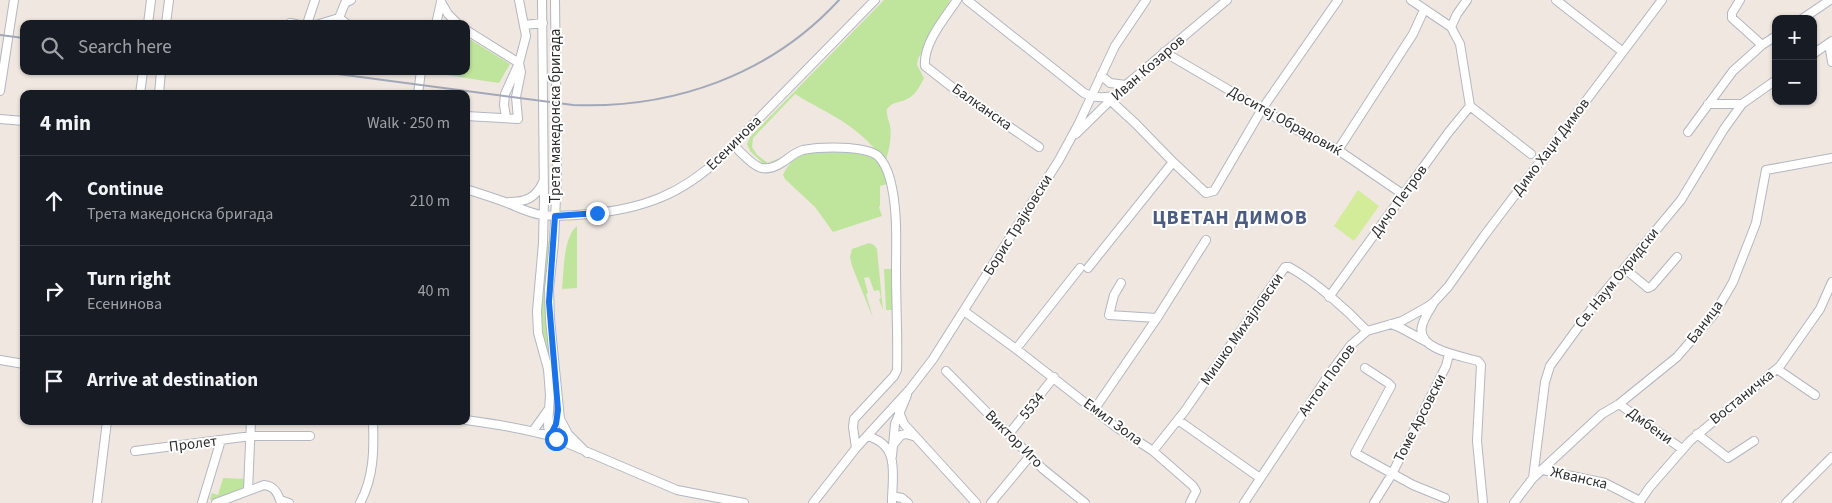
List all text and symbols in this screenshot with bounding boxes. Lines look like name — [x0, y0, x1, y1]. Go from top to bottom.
map controls — [1772, 15, 1817, 105]
button: + — [1772, 15, 1817, 60]
search box — [20, 20, 470, 75]
street label: Трета македонска бригада — [545, 29, 566, 203]
street label: Иван Козаров — [1107, 30, 1190, 106]
icon: search — [38, 34, 66, 62]
text: Search here — [78, 34, 172, 61]
button: − — [1772, 60, 1817, 105]
street label: Балканска — [948, 79, 1016, 135]
street label: Доситеј Обрадовиќ — [1224, 81, 1346, 161]
street label: Димо Хаџи Димов — [1507, 94, 1595, 200]
text: 4 min — [40, 108, 91, 138]
street label: Есенинова — [702, 111, 766, 175]
text: Walk · 250 m — [367, 112, 450, 134]
street label: Дичо Петров — [1366, 160, 1433, 242]
street label: Борис Трајковски — [978, 170, 1058, 280]
text: Continue — [87, 176, 164, 203]
icon: ahead — [40, 187, 68, 215]
text: 210 m — [410, 190, 450, 212]
route end — [586, 202, 609, 225]
text: Трета македонска бригада — [87, 203, 273, 225]
district label: ЦВЕТАН ДИМОВ — [1152, 204, 1308, 232]
street label: Св. Наум Охридски — [1570, 223, 1664, 333]
text: Turn right — [87, 266, 171, 293]
street label: Мишко Михајловски — [1195, 269, 1289, 389]
icon: right — [40, 277, 68, 305]
text: 40 m — [418, 280, 450, 302]
text: Есенинова — [87, 293, 162, 315]
street label: Баница — [1682, 296, 1728, 348]
street label: Антон Попов — [1294, 339, 1361, 420]
street label: Востаничка — [1705, 365, 1779, 429]
icon: arrive — [40, 367, 68, 395]
text: Arrive at destination — [87, 367, 258, 394]
street label: Томе Арсовски — [1389, 370, 1451, 466]
street label: 5534 — [1015, 387, 1050, 424]
street label: Емил Зола — [1079, 393, 1147, 451]
street label: Дмбени — [1623, 402, 1677, 450]
street label: Виктор Иго — [980, 405, 1048, 473]
route start — [545, 428, 568, 451]
street label: Пролет — [168, 431, 218, 457]
street label: Жванска — [1549, 461, 1609, 495]

